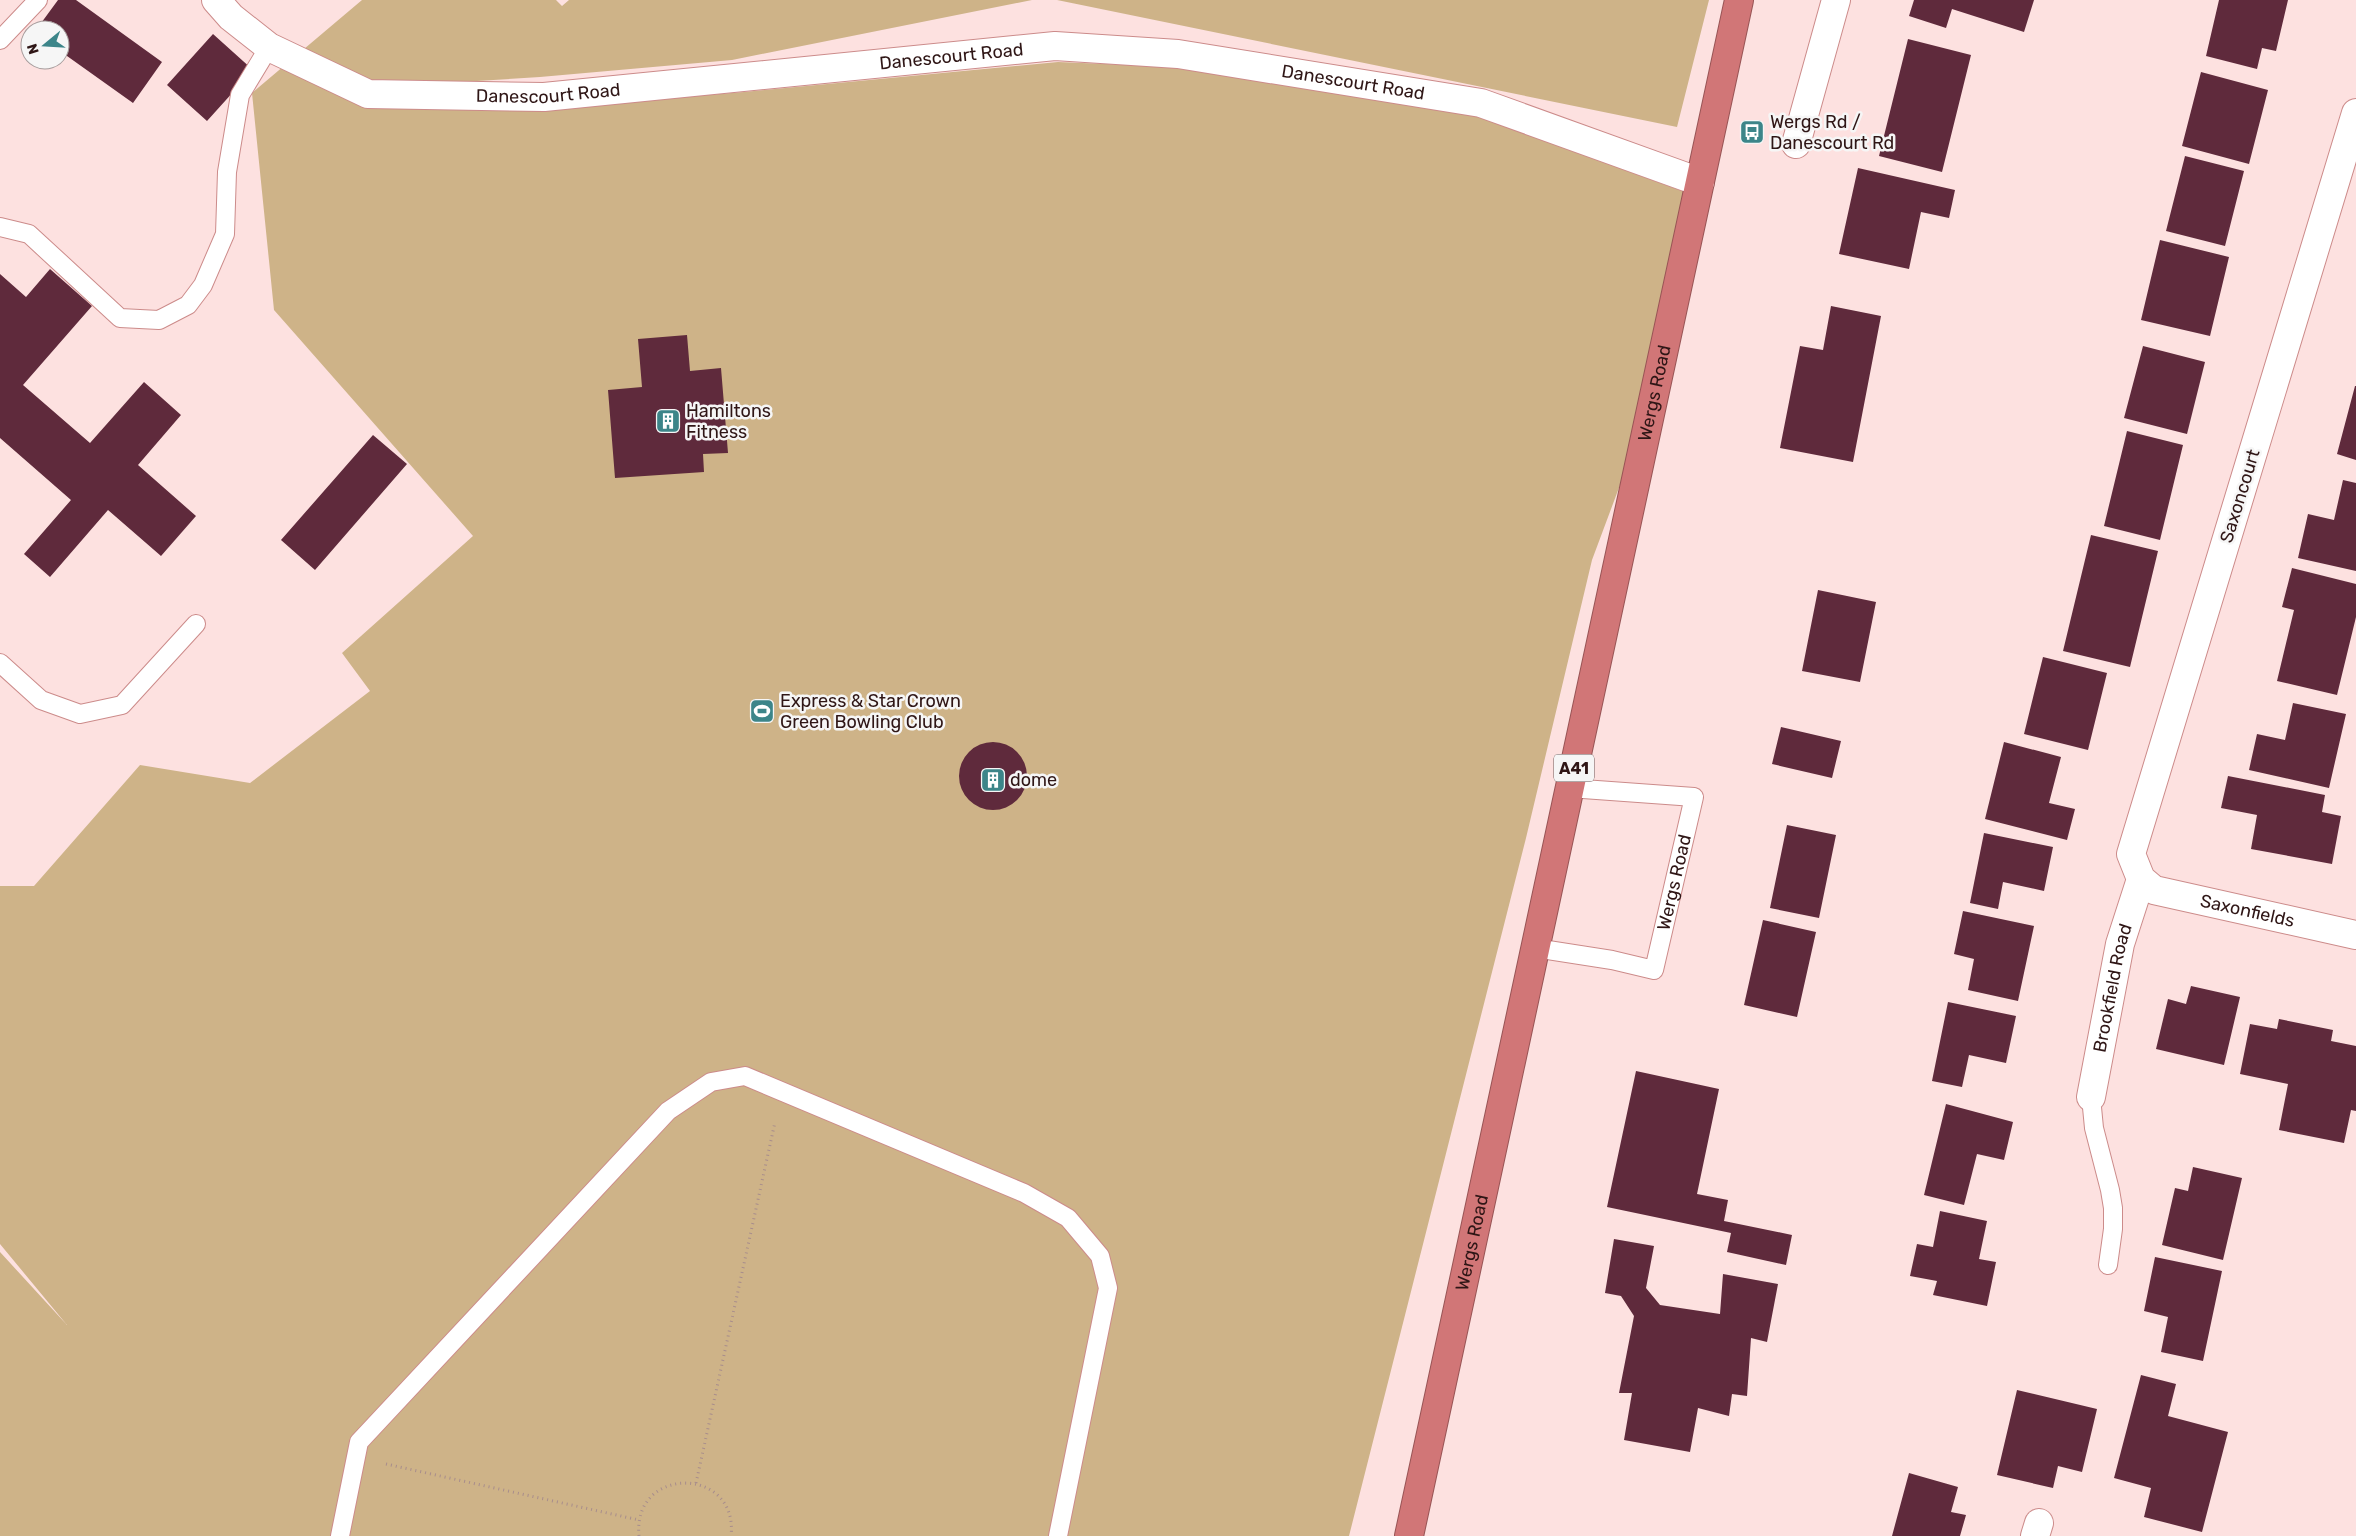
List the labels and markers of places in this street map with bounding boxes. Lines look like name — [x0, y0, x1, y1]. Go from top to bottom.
place label: Wergs Rd / Danescourt Rd — [1770, 111, 1894, 154]
bus stop icon: Wergs Rd / Danescourt Rd — [1739, 119, 1765, 145]
place label: Hamiltons Fitness — [686, 400, 771, 443]
building icon: Hamiltons Fitness — [655, 408, 681, 434]
place label: Express & Star Crown Green Bowling Club — [780, 690, 961, 733]
sports icon: Express & Star Crown Green Bowling Club — [749, 698, 775, 724]
building icon: dome — [980, 767, 1006, 793]
place label: dome — [1010, 769, 1057, 791]

